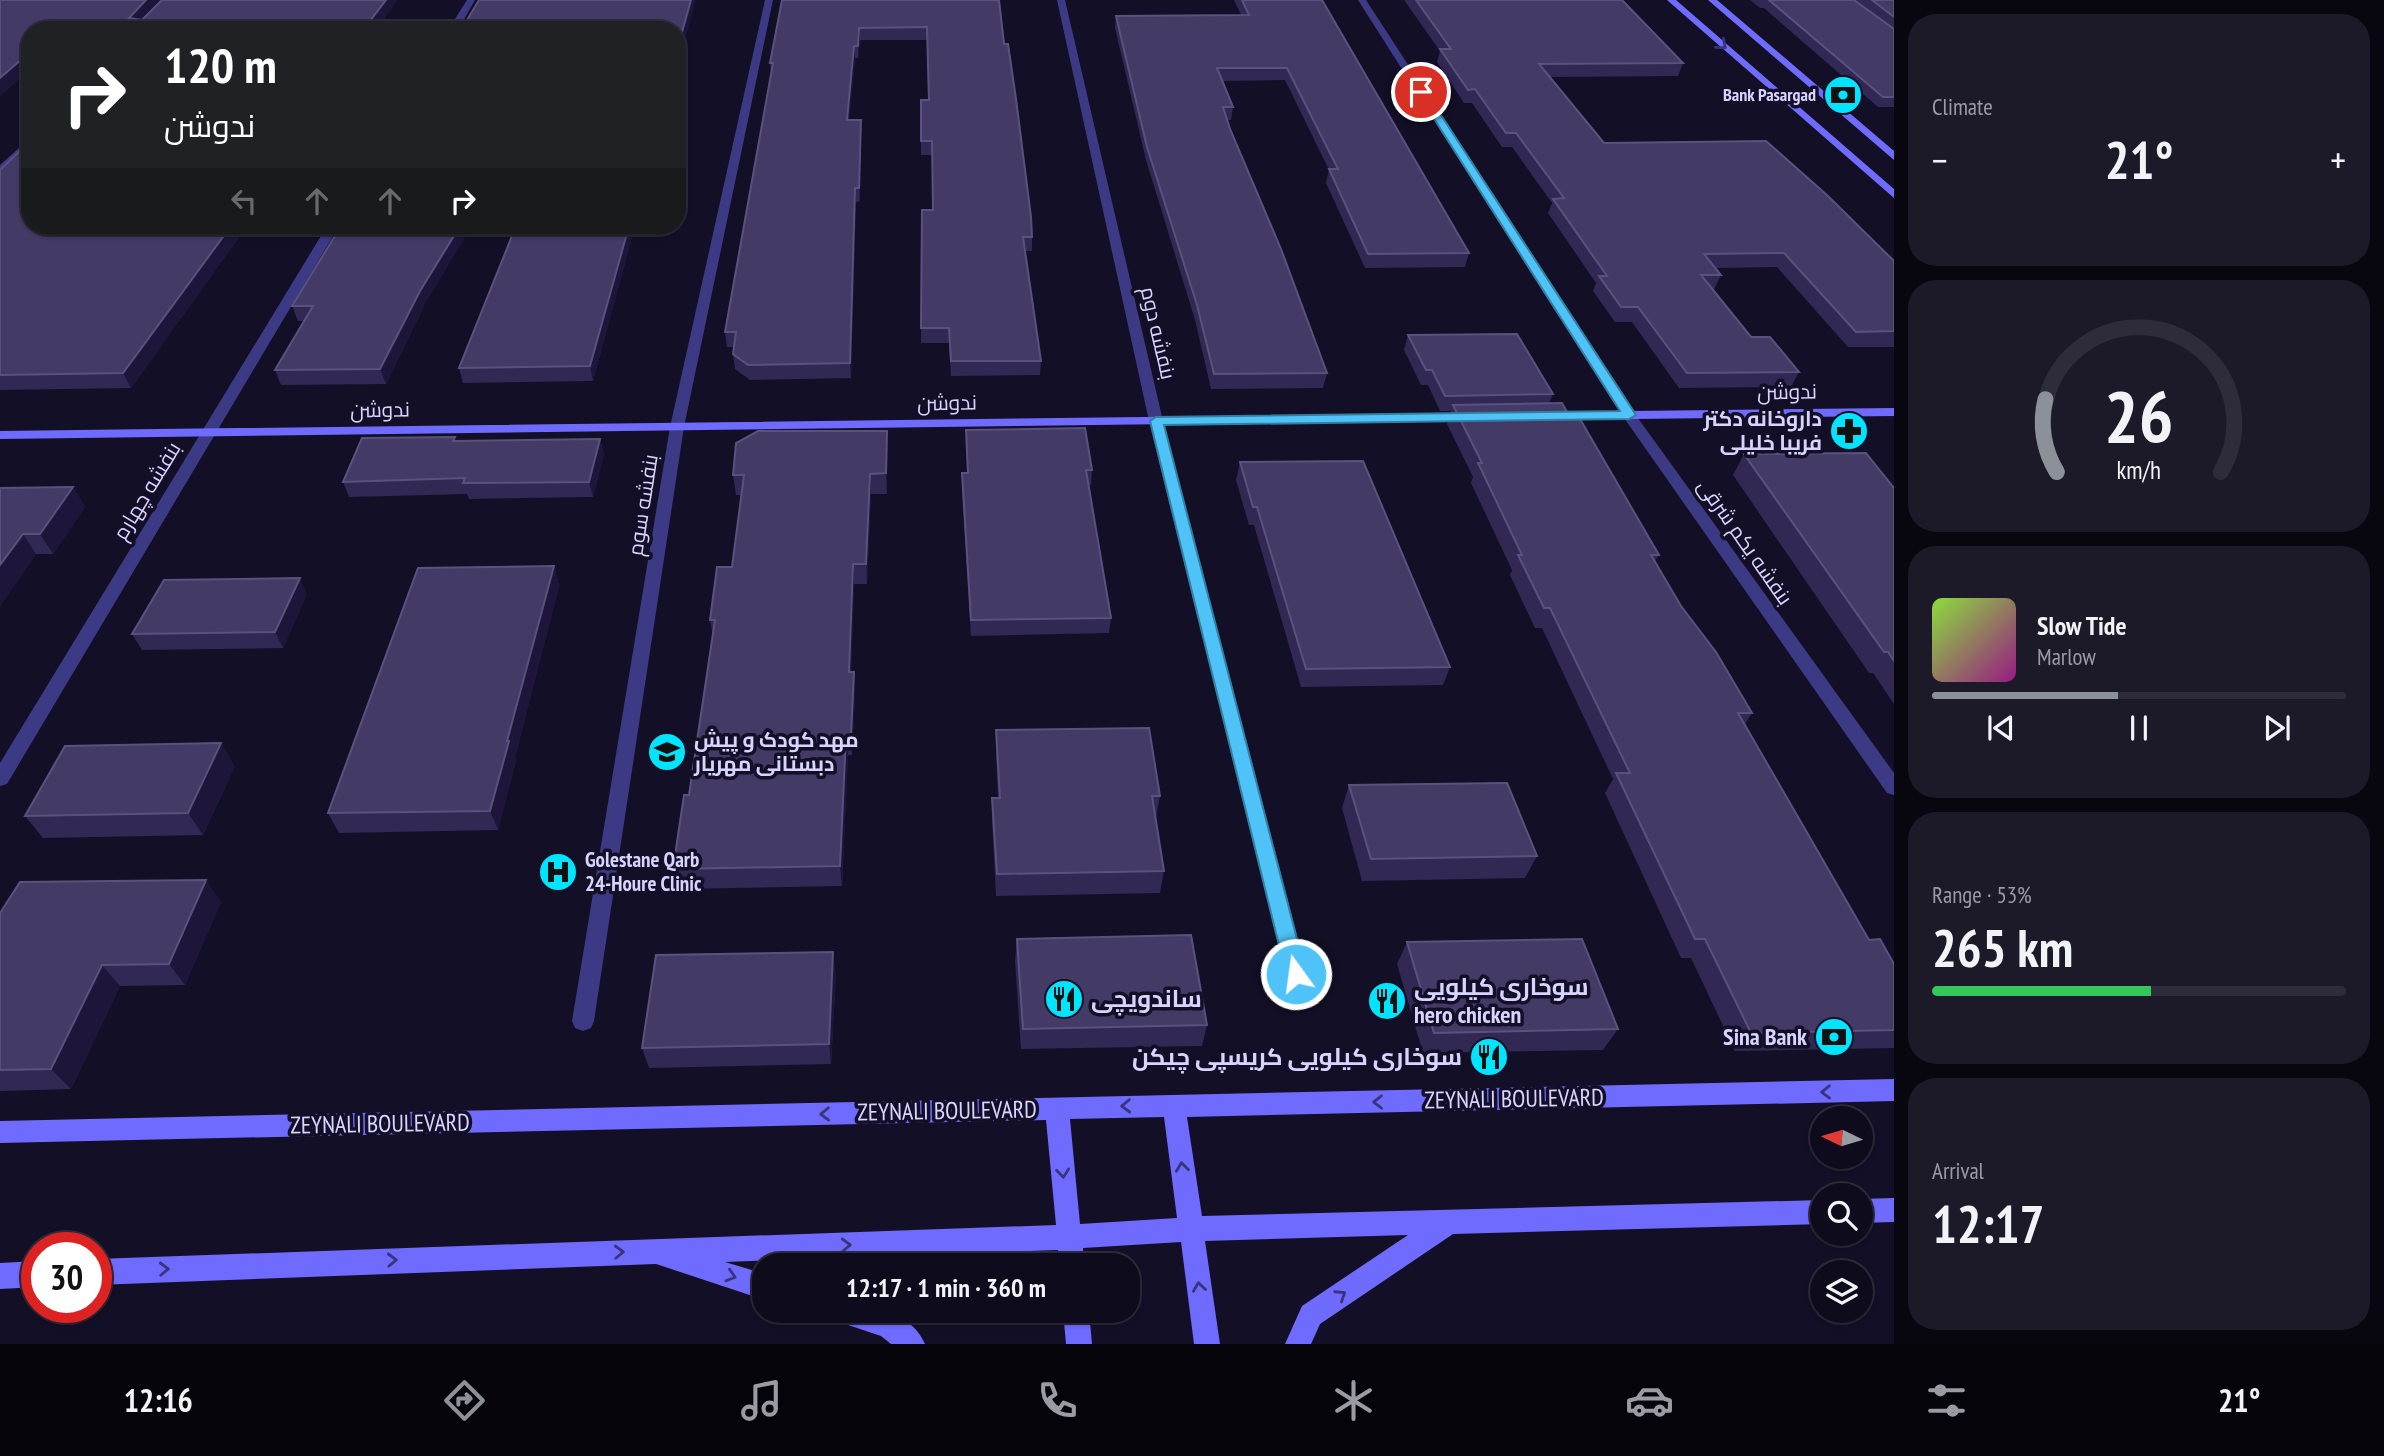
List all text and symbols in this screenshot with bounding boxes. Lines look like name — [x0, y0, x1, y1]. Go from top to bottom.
text: 120 m — [164, 33, 277, 97]
one-way arrow — [1714, 37, 1727, 49]
icon: right — [49, 49, 140, 140]
pin — [1391, 62, 1451, 122]
icon: arrive — [1402, 73, 1440, 111]
bank icon: Bank Pasargad — [1822, 74, 1864, 116]
place label: Bank Pasargad — [1723, 83, 1816, 106]
text: Climate — [1932, 92, 1993, 121]
text: ندوشن — [164, 104, 255, 146]
text: 21° — [2105, 126, 2173, 193]
text: − — [1932, 135, 1948, 184]
text: + — [2330, 135, 2346, 184]
icon: left — [225, 182, 263, 220]
icon: ahead — [298, 182, 336, 220]
icon: ahead — [371, 182, 409, 220]
icon: right — [444, 182, 482, 220]
street label: بنفشه دوم — [1134, 284, 1182, 382]
text: 26 — [2104, 368, 2174, 462]
street label: ندوشن — [1757, 377, 1817, 406]
street label: ندوشن — [917, 388, 977, 417]
street label: ندوشن — [350, 395, 410, 424]
place label: داروخانه دکتر فریبا خلیلی — [1702, 405, 1822, 456]
pharmacy icon: داروخانه دکتر فریبا خلیلی — [1828, 410, 1870, 452]
street label: بنفشه چهارم — [107, 437, 187, 545]
street label: بنفشه سوم — [621, 452, 665, 558]
text: km/h — [2117, 454, 2161, 486]
street label: بنفشه یکم شرقی — [1691, 473, 1799, 611]
text: Slow Tide — [2037, 609, 2127, 642]
text: Marlow — [2037, 642, 2096, 671]
icon: previous — [1982, 709, 2020, 747]
icon: pause — [2120, 709, 2158, 747]
icon: next — [2258, 709, 2296, 747]
place label: مهد کودک و پیش دبستانی مهریار — [693, 726, 859, 777]
school or university icon: مهد کودک و پیش دبستانی مهریار — [646, 731, 688, 773]
place label: Golestane Qarb 24-Houre Clinic — [585, 846, 702, 897]
hospital icon: Golestane Qarb 24-Houre Clinic — [537, 851, 579, 893]
text: Range · 53% — [1932, 880, 2032, 909]
text: 265 km — [1932, 914, 2073, 981]
position arrow — [1259, 937, 1333, 1011]
place label: سوخاری کیلویی hero chicken — [1414, 971, 1588, 1030]
restaurant icon: ساندویچی — [1043, 978, 1085, 1020]
restaurant icon: سوخاری کیلویی hero chicken — [1366, 980, 1408, 1022]
place label: ساندویچی — [1091, 983, 1202, 1016]
bank icon: Sina Bank — [1813, 1016, 1855, 1058]
place label: Sina Bank — [1723, 1021, 1807, 1052]
restaurant icon: سوخاری کیلویی کریسپی چیکن — [1468, 1036, 1510, 1078]
place label: سوخاری کیلویی کریسپی چیکن — [1132, 1041, 1462, 1074]
street label: ZEYNALI BOULEVARD — [1424, 1081, 1604, 1116]
one-way arrow — [1820, 1084, 1831, 1099]
street label: ZEYNALI BOULEVARD — [857, 1093, 1037, 1128]
one-way arrow — [1372, 1094, 1383, 1109]
one-way arrow — [1120, 1099, 1131, 1114]
street label: ZEYNALI BOULEVARD — [290, 1106, 470, 1141]
one-way arrow — [819, 1106, 830, 1121]
north arrow — [1810, 1106, 1872, 1169]
map controls — [1810, 1106, 1873, 1323]
text: Arrival — [1932, 1156, 1984, 1185]
one-way arrow — [1175, 1161, 1190, 1173]
one-way arrow — [1056, 1167, 1071, 1179]
button: search — [1810, 1183, 1873, 1246]
text: 12:17 — [1932, 1190, 2044, 1257]
speed limit sign: 30 — [21, 1232, 112, 1323]
one-way arrow — [841, 1237, 852, 1252]
one-way arrow — [614, 1245, 625, 1260]
one-way arrow — [387, 1253, 398, 1268]
button: layers — [1810, 1260, 1873, 1323]
one-way arrow — [159, 1262, 170, 1277]
one-way arrow — [725, 1268, 737, 1283]
text: 12:17 · 1 min · 360 m — [846, 1271, 1046, 1304]
one-way arrow — [1191, 1281, 1206, 1293]
one-way arrow — [1333, 1290, 1346, 1303]
icon: directions — [440, 1376, 489, 1425]
icon: music — [737, 1376, 786, 1425]
icon: phone — [1033, 1376, 1082, 1425]
icon: climate — [1329, 1376, 1378, 1425]
icon: car — [1625, 1376, 1674, 1425]
icon: filters — [1922, 1376, 1971, 1425]
text: 12:16 — [124, 1379, 193, 1421]
text: 21° — [2218, 1379, 2260, 1421]

